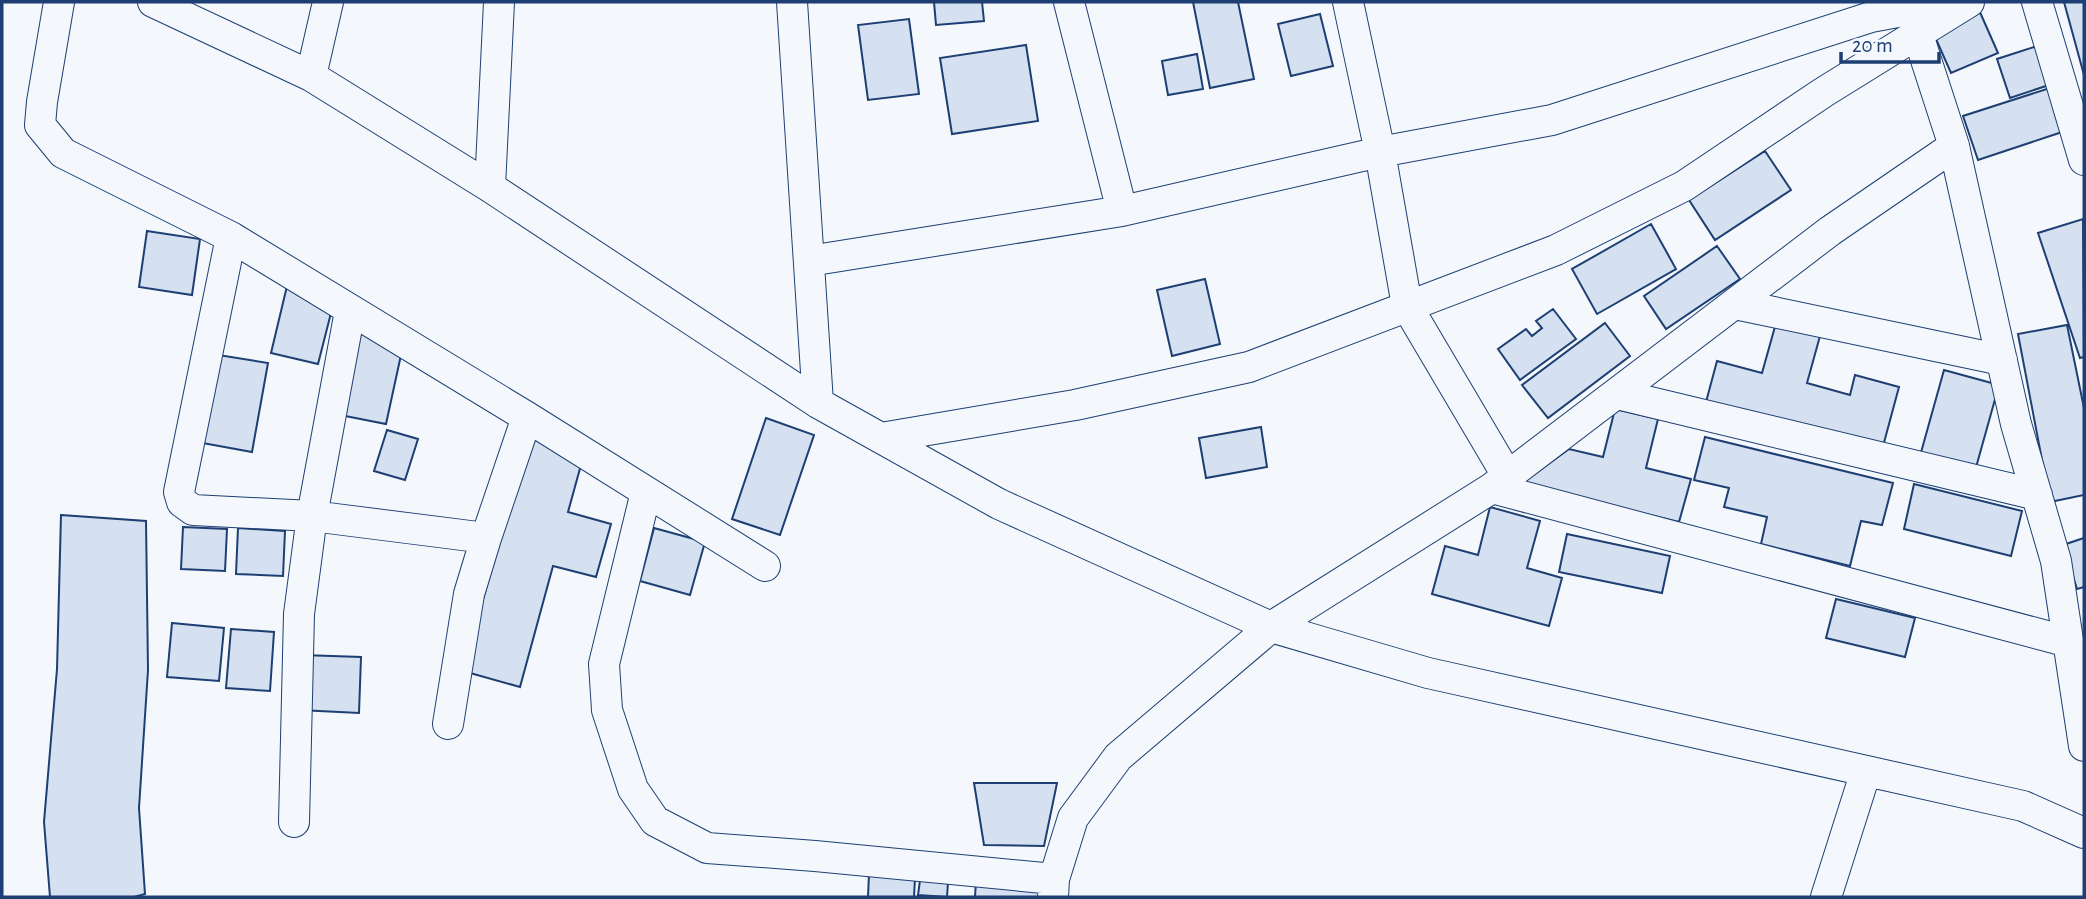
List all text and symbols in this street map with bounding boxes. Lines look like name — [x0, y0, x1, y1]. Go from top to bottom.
scale bar — [1841, 21, 1939, 65]
text: 20 m — [1852, 35, 1893, 56]

